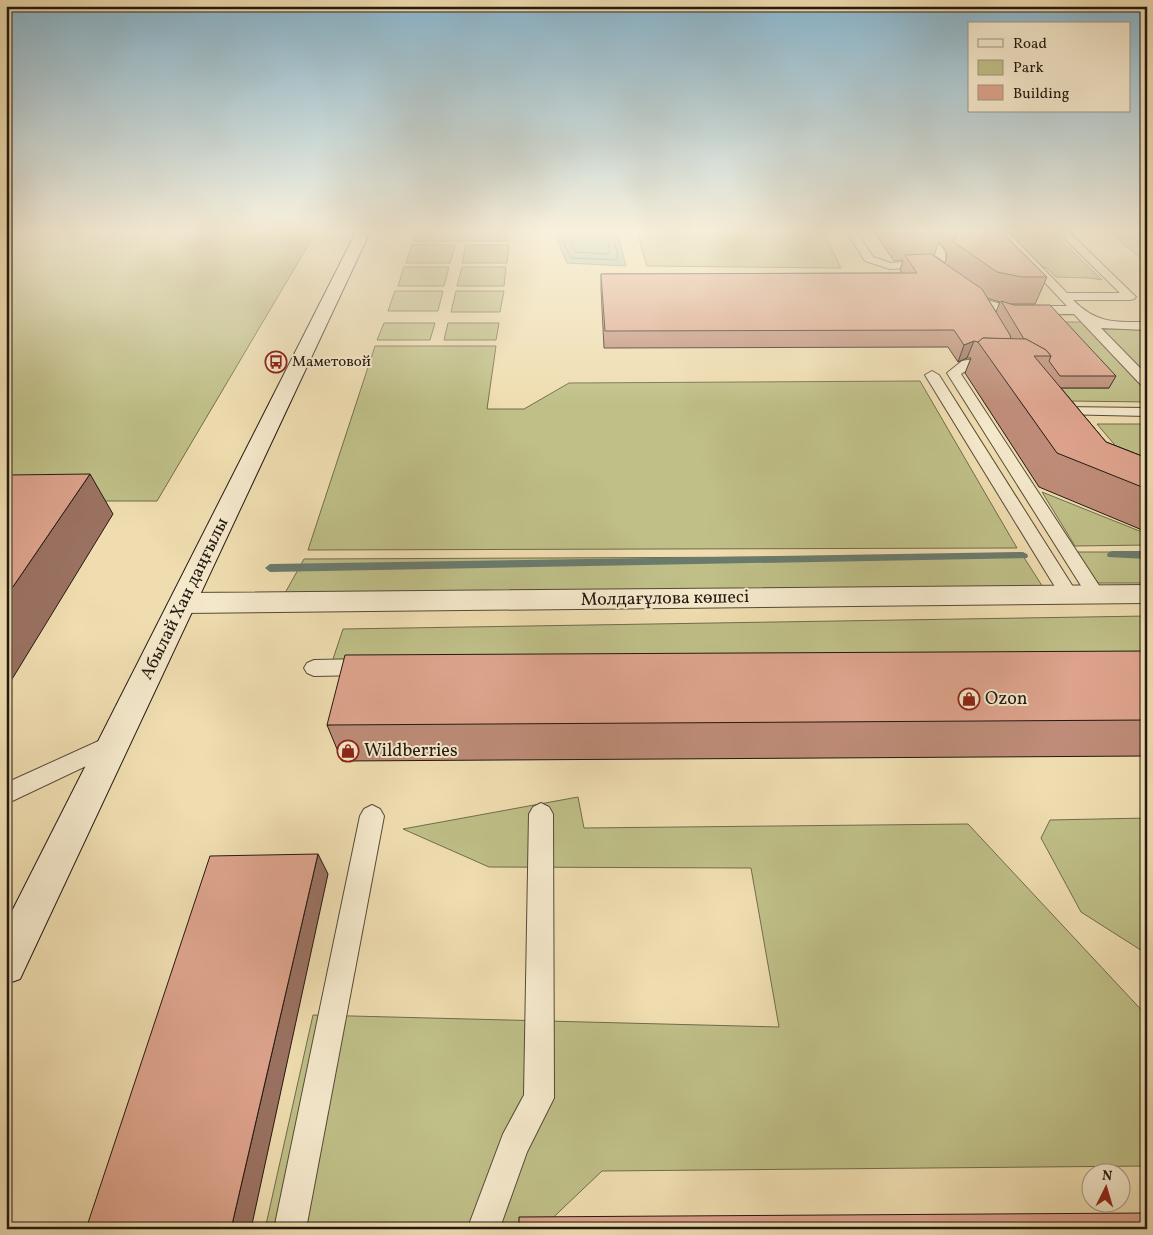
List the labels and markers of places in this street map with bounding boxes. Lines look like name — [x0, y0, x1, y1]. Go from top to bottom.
bus stop icon: Маметовой — [264, 350, 288, 374]
place label: Маметовой — [292, 352, 371, 373]
shop icon: Ozon — [957, 687, 981, 711]
place label: Ozon — [985, 687, 1028, 712]
shop icon: Wildberries — [336, 739, 360, 763]
place label: Wildberries — [364, 739, 458, 764]

